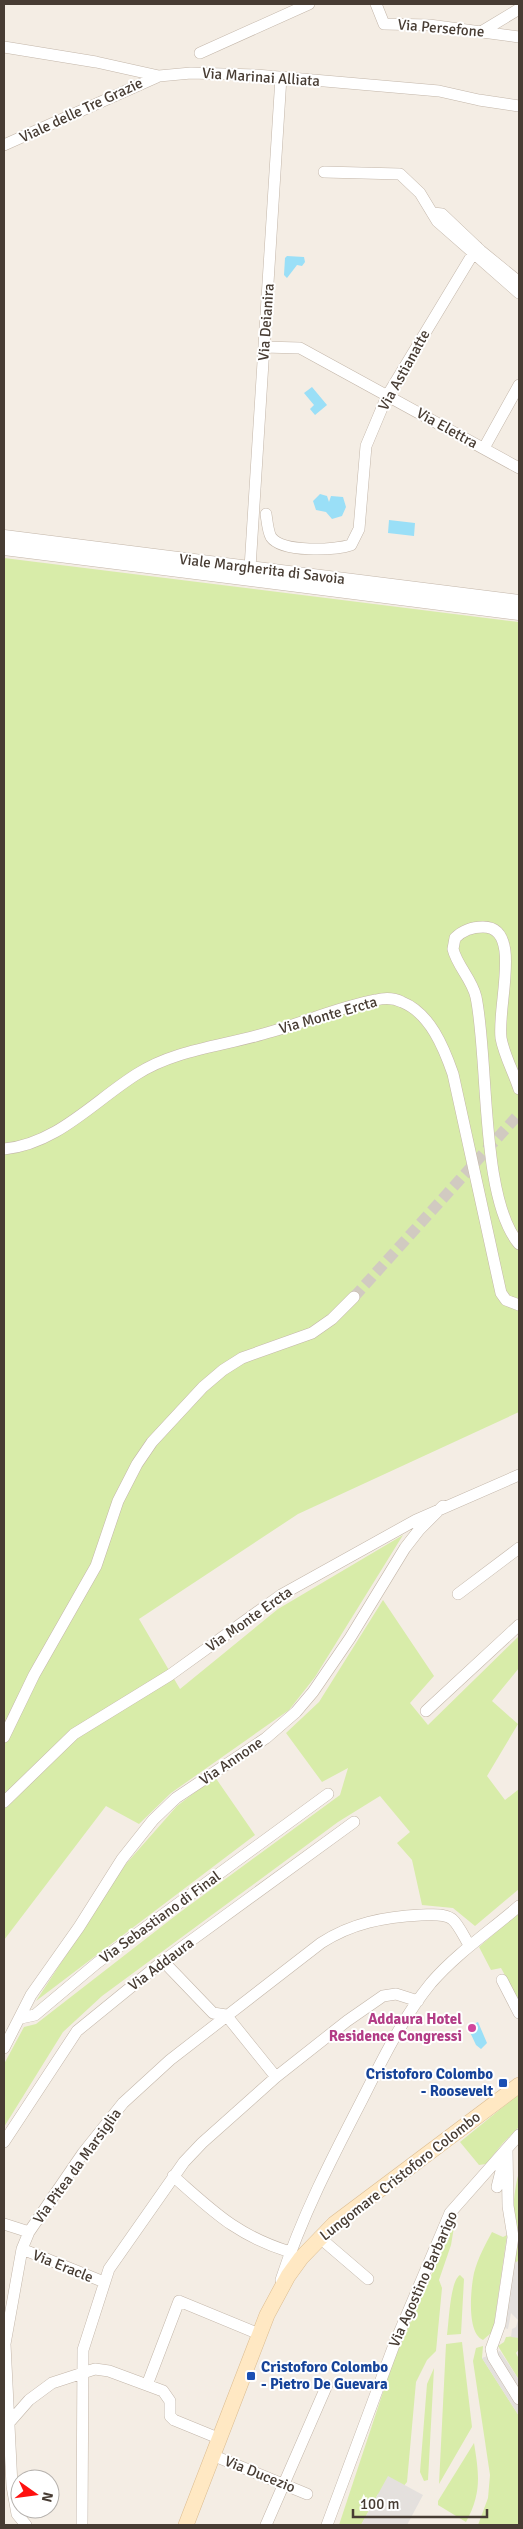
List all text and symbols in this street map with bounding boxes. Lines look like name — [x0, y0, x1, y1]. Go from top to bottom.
street label: Via Persefone — [397, 15, 485, 41]
street label: Via Marinai Alliata — [201, 64, 321, 90]
street label: Viale delle Tre Grazie — [17, 74, 145, 146]
street label: Via Deianira — [254, 283, 278, 361]
street label: Via Astianatte — [374, 326, 434, 414]
street label: Via Elettra — [413, 404, 481, 452]
street label: Viale Margherita di Savoia — [178, 550, 346, 588]
street label: Via Monte Ercta — [277, 992, 379, 1038]
street label: Via Monte Ercta — [202, 1583, 296, 1655]
street label: Via Annone — [196, 1733, 266, 1789]
street label: Via Sebastiano di Final — [96, 1867, 224, 1967]
street label: Via Addaura — [125, 1934, 197, 1994]
place label: Addaura Hotel Residence Congressi — [329, 2010, 462, 2045]
marker: Addaura Hotel Residence Congressi — [466, 2022, 478, 2034]
place label: Cristoforo Colombo - Roosevelt — [366, 2065, 493, 2100]
marker: Cristoforo Colombo - Roosevelt — [497, 2077, 509, 2089]
street label: Via Pitea da Marsiglia — [29, 2105, 125, 2227]
street label: Lungomare Cristoforo Colombo — [316, 2108, 484, 2244]
street label: Via Agostino Barbarigo — [385, 2208, 461, 2350]
street label: Via Eracle — [30, 2246, 96, 2286]
place label: Cristoforo Colombo - Pietro De Guevara — [261, 2358, 388, 2393]
marker: Cristoforo Colombo - Pietro De Guevara — [245, 2370, 257, 2382]
street label: Via Ducezio — [222, 2452, 298, 2496]
north arrow — [10, 2469, 60, 2519]
scale bar — [353, 2486, 487, 2518]
text: N — [38, 2490, 57, 2504]
text: 100 m — [360, 2495, 400, 2513]

